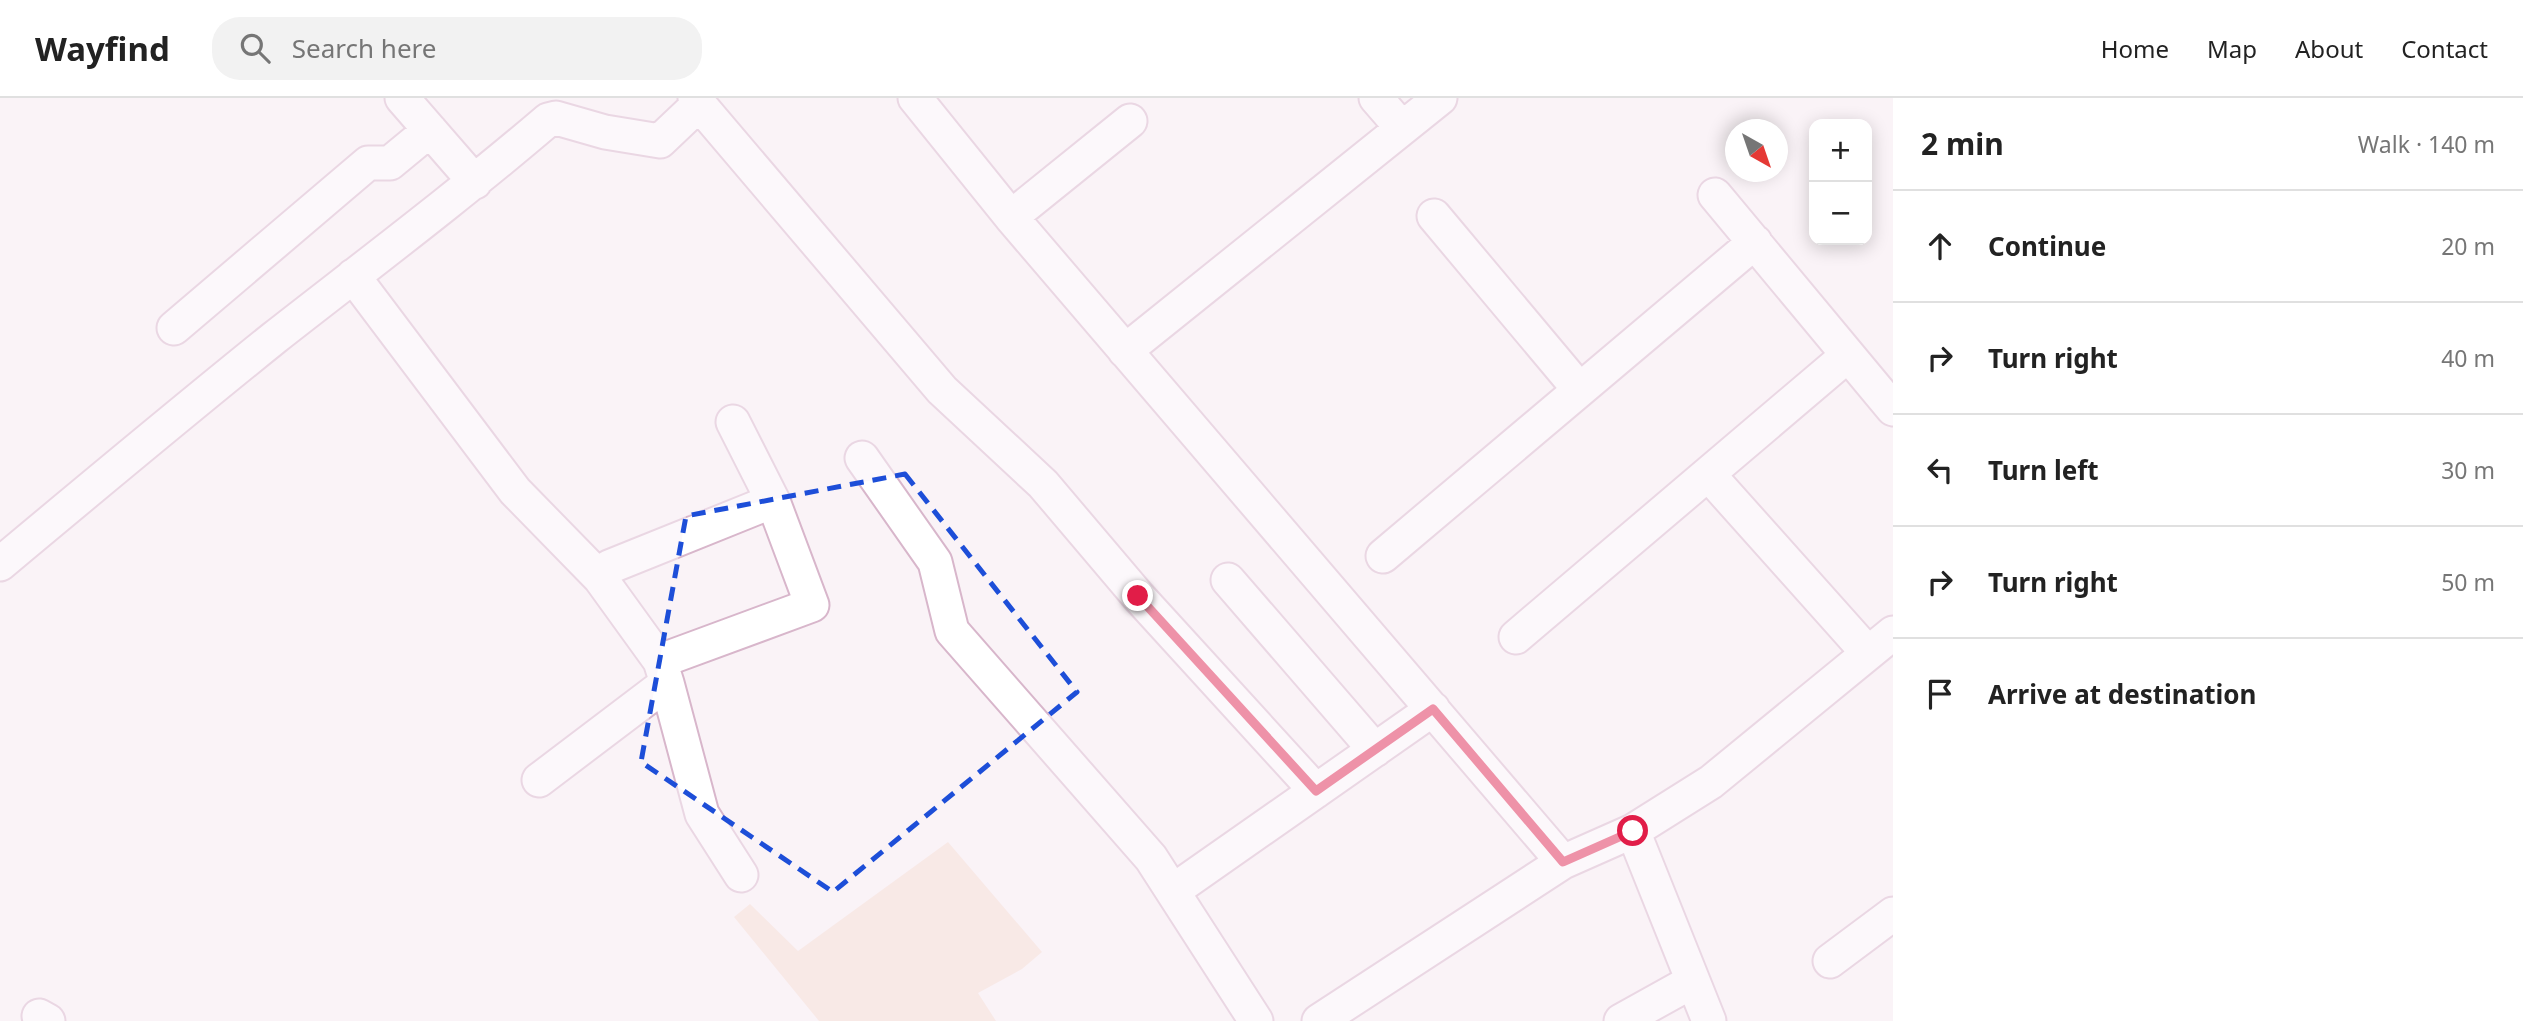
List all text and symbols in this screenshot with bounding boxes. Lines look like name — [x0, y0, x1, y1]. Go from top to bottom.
search box — [212, 17, 702, 80]
text: Wayfind — [35, 26, 170, 71]
icon: search — [236, 29, 274, 67]
text: Search here — [292, 30, 436, 66]
text: Home — [2101, 32, 2169, 65]
text: Map — [2207, 32, 2257, 65]
text: About — [2295, 32, 2363, 65]
text: Contact — [2401, 32, 2488, 65]
north arrow — [1725, 119, 1788, 182]
map controls — [1809, 119, 1872, 245]
button: + — [1809, 119, 1872, 182]
text: 2 min — [1921, 123, 2004, 164]
text: Walk · 140 m — [2358, 128, 2495, 160]
button: − — [1809, 182, 1872, 245]
icon: ahead — [1921, 227, 1959, 265]
text: Continue — [1988, 228, 2106, 264]
text: 20 m — [2441, 230, 2495, 262]
icon: right — [1921, 339, 1959, 377]
text: Turn right — [1988, 340, 2118, 376]
text: 40 m — [2441, 342, 2495, 374]
icon: left — [1921, 451, 1959, 489]
text: Turn left — [1988, 452, 2099, 488]
text: 30 m — [2441, 454, 2495, 486]
icon: right — [1921, 563, 1959, 601]
text: Turn right — [1988, 564, 2118, 600]
text: 50 m — [2441, 566, 2495, 598]
route end — [1122, 580, 1153, 611]
icon: arrive — [1921, 675, 1959, 713]
text: Arrive at destination — [1988, 676, 2257, 712]
route start — [1617, 815, 1648, 846]

